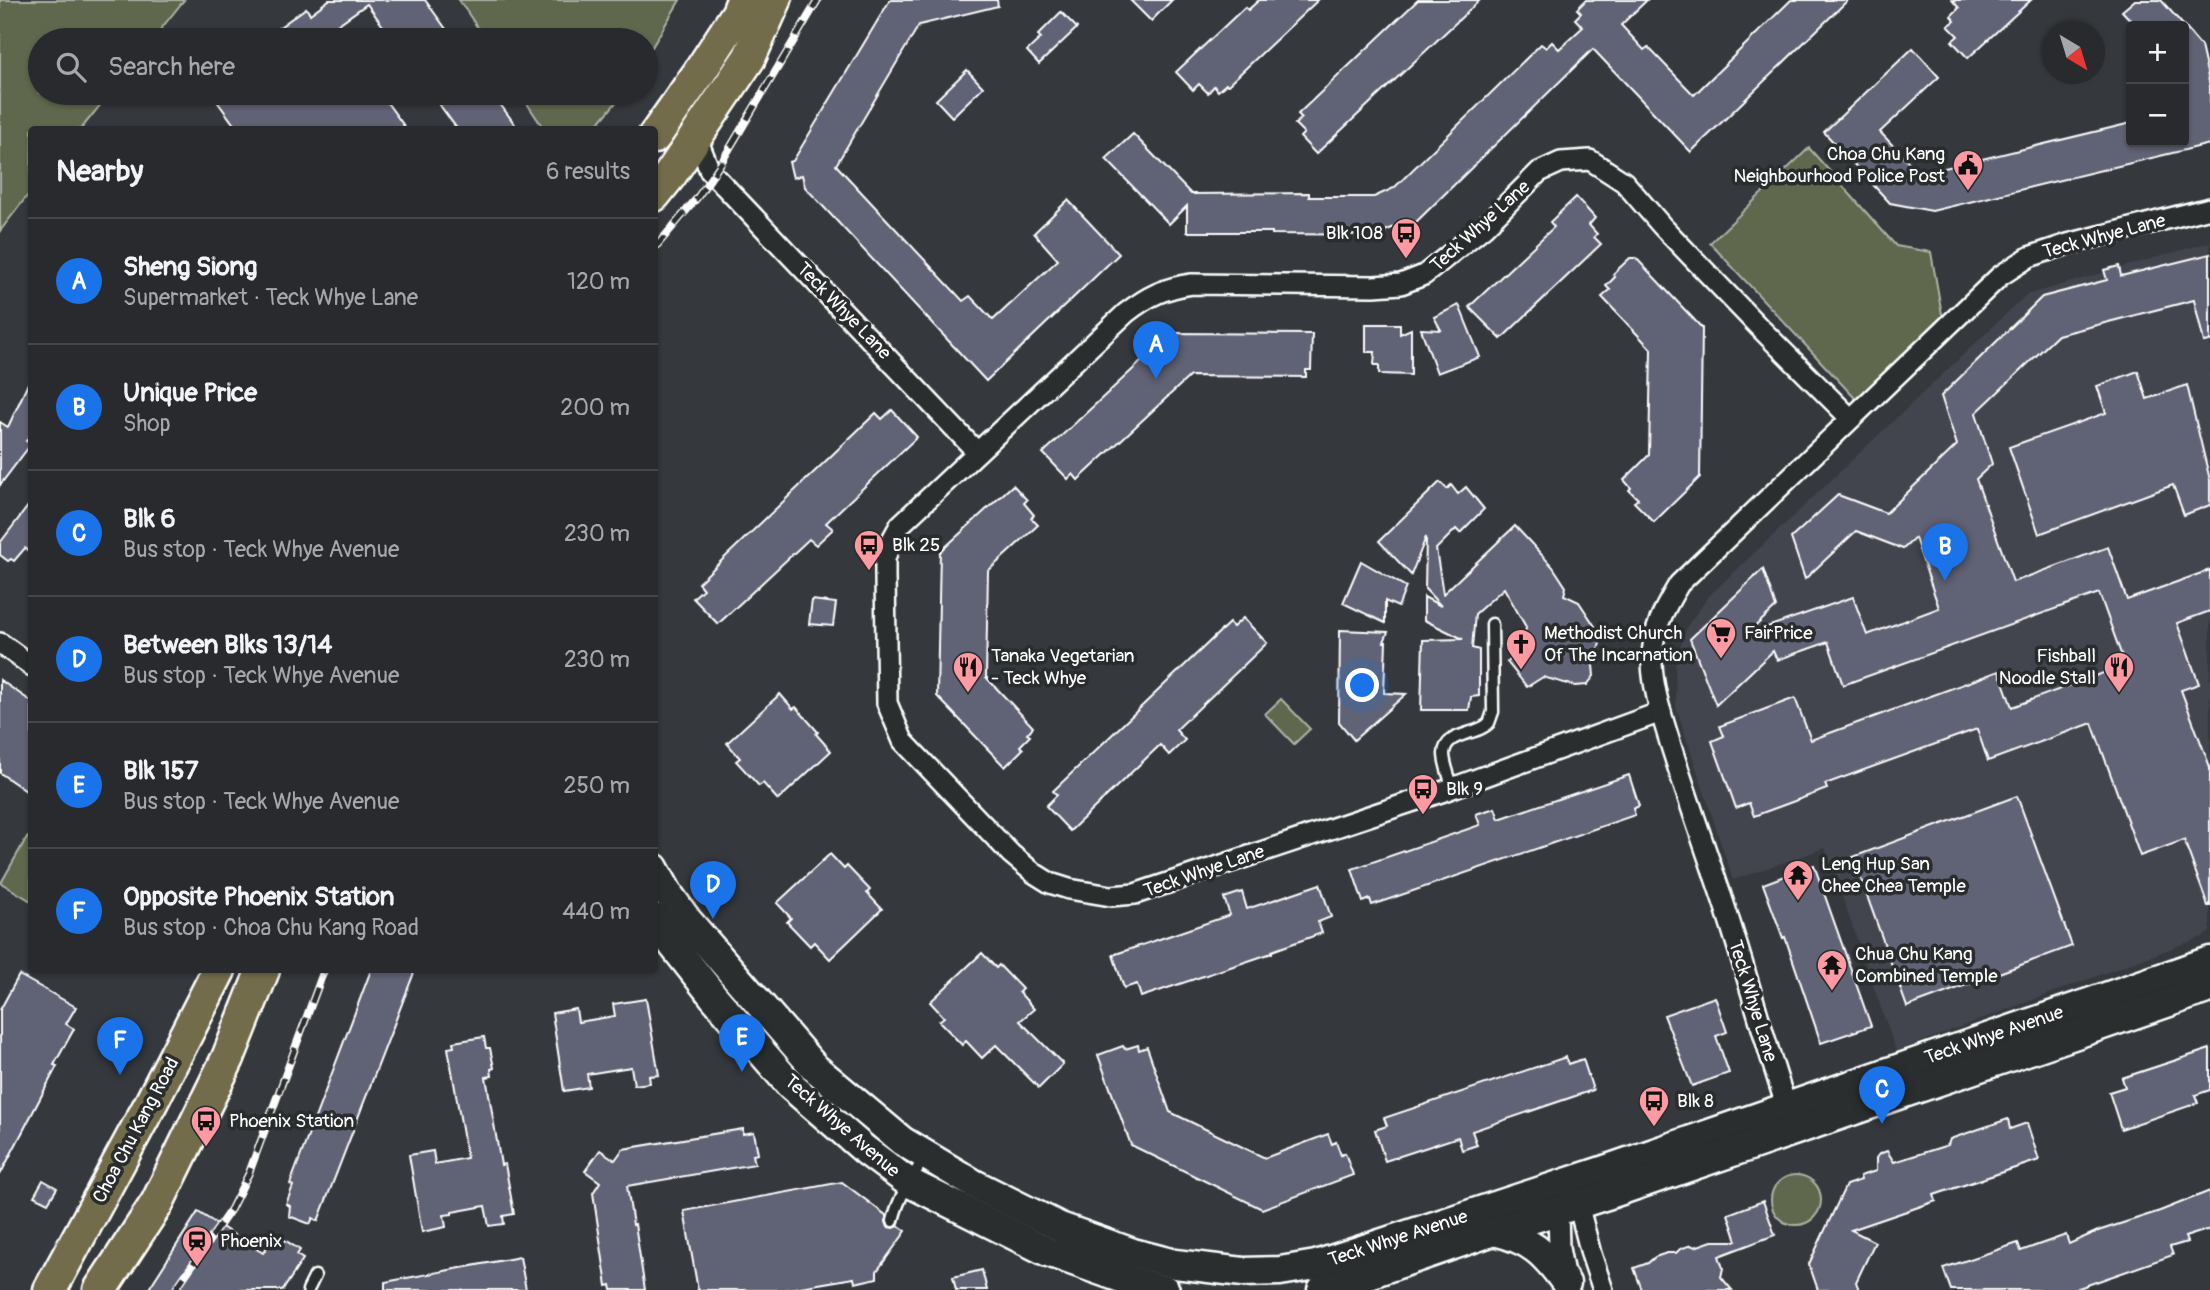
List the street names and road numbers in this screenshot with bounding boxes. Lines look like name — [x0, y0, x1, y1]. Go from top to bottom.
street label: Teck Whye Lane — [1425, 174, 1535, 277]
street label: Teck Whye Lane — [2040, 208, 2169, 264]
street label: Teck Whye Lane — [792, 257, 897, 365]
street label: Teck Whye Lane — [1140, 839, 1268, 903]
street label: Teck Whye Lane — [1723, 937, 1783, 1065]
street label: Teck Whye Avenue — [1921, 1000, 2067, 1070]
street label: Choa Chu Kang Road — [87, 1053, 185, 1207]
street label: Teck Whye Avenue — [779, 1069, 905, 1183]
street label: Teck Whye Avenue — [1325, 1204, 1471, 1272]

